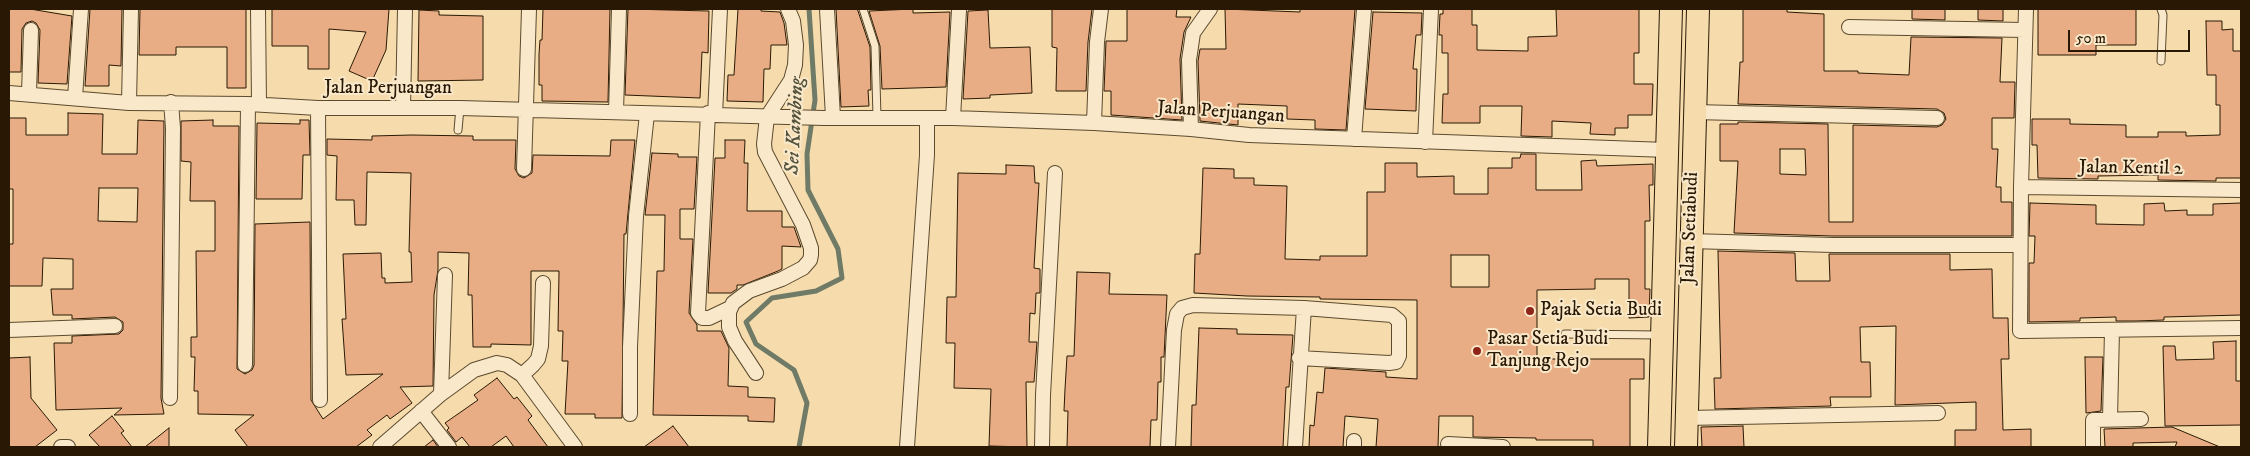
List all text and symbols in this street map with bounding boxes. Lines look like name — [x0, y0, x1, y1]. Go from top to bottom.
scale bar — [2070, 20, 2192, 52]
text: 50 m — [2076, 29, 2106, 48]
water label: Sei Kambing — [781, 77, 811, 175]
street label: Jalan Perjuangan — [324, 78, 452, 100]
street label: Jalan Perjuangan — [1156, 97, 1286, 129]
street label: Jalan Kentil 2 — [2079, 157, 2183, 181]
street label: Jalan Setiabudi — [1678, 171, 1704, 285]
place label: Pajak Setia Budi — [1540, 300, 1662, 322]
marker: Pajak Setia Budi — [1524, 305, 1536, 317]
place label: Pasar Setia Budi Tanjung Rejo — [1487, 329, 1608, 373]
marker: Pasar Setia Budi Tanjung Rejo — [1471, 345, 1483, 357]

